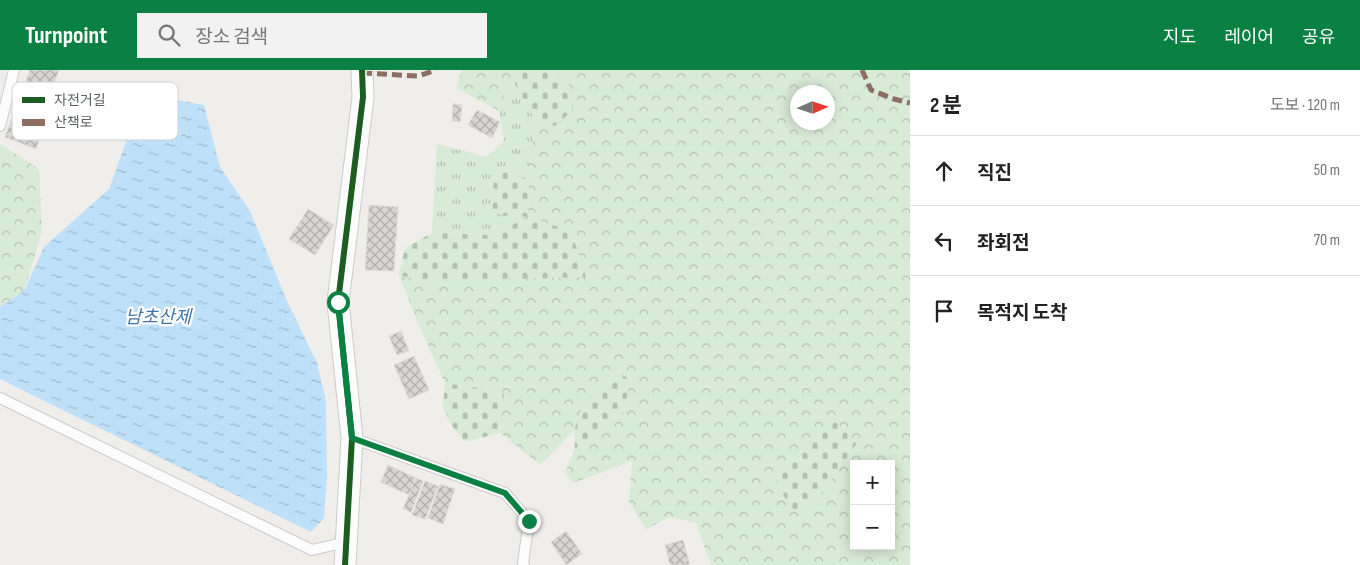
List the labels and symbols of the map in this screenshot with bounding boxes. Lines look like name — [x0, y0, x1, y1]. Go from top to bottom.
legend — [12, 82, 178, 140]
north arrow — [790, 85, 835, 130]
text: 자전거길 — [54, 92, 106, 109]
text: 산책로 — [54, 114, 93, 131]
route start — [327, 291, 350, 314]
water label: 남초산제 — [125, 307, 194, 328]
route end — [518, 510, 541, 533]

